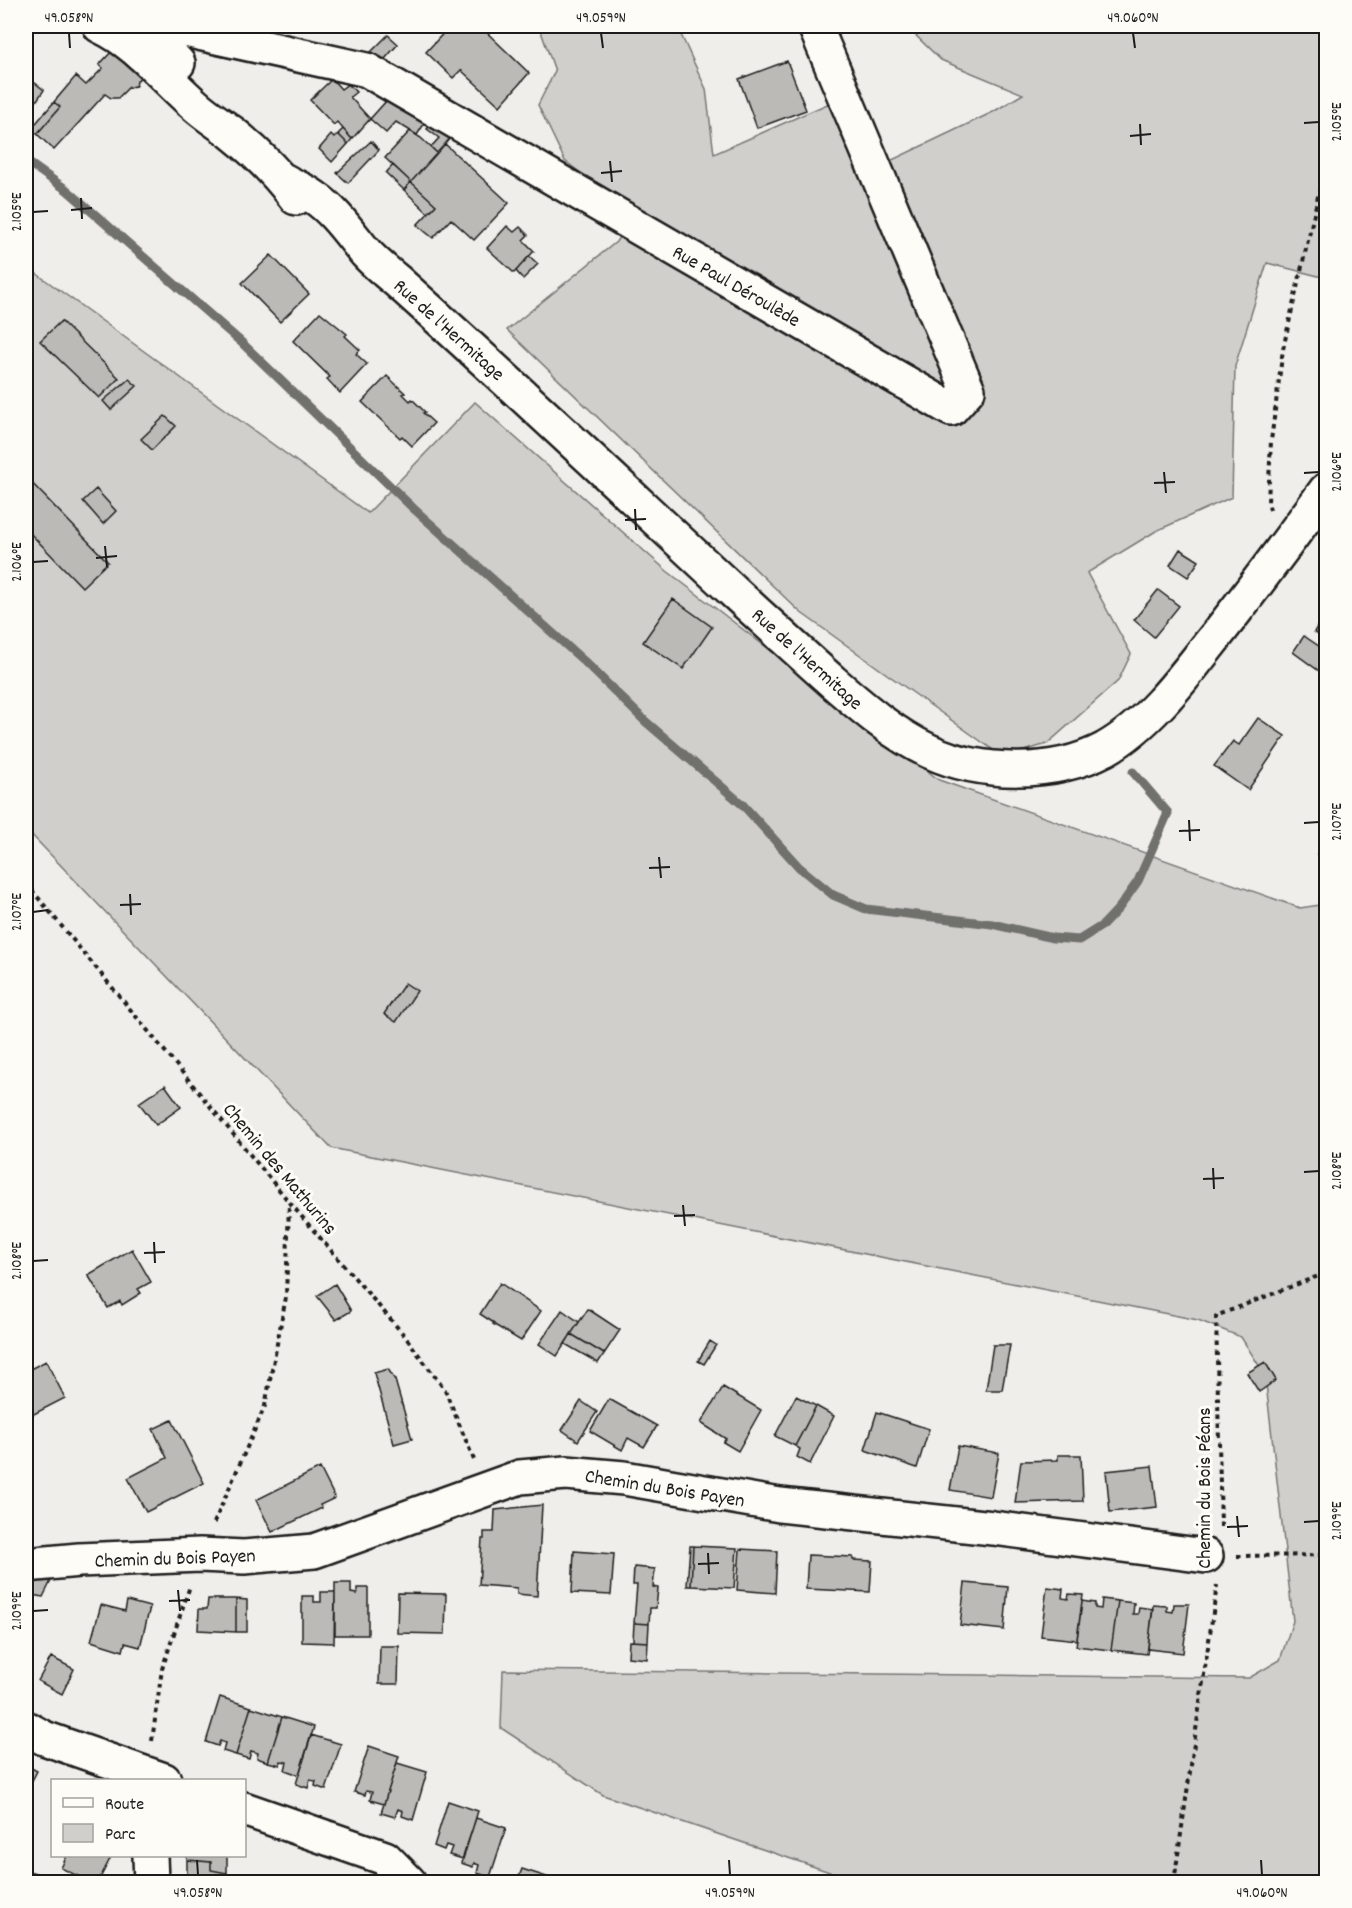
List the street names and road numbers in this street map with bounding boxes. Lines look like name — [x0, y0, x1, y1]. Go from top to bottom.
street label: Rue Paul Déroulède — [666, 240, 805, 336]
street label: Rue de l'Hermitage — [386, 274, 510, 389]
street label: Rue de l'Hermitage — [744, 603, 868, 718]
street label: Chemin des Mathurins — [215, 1098, 343, 1242]
street label: Chemin du Bois Péans — [1192, 1407, 1220, 1569]
street label: Chemin du Bois Payen — [583, 1464, 746, 1516]
street label: Chemin du Bois Payen — [94, 1543, 256, 1577]

